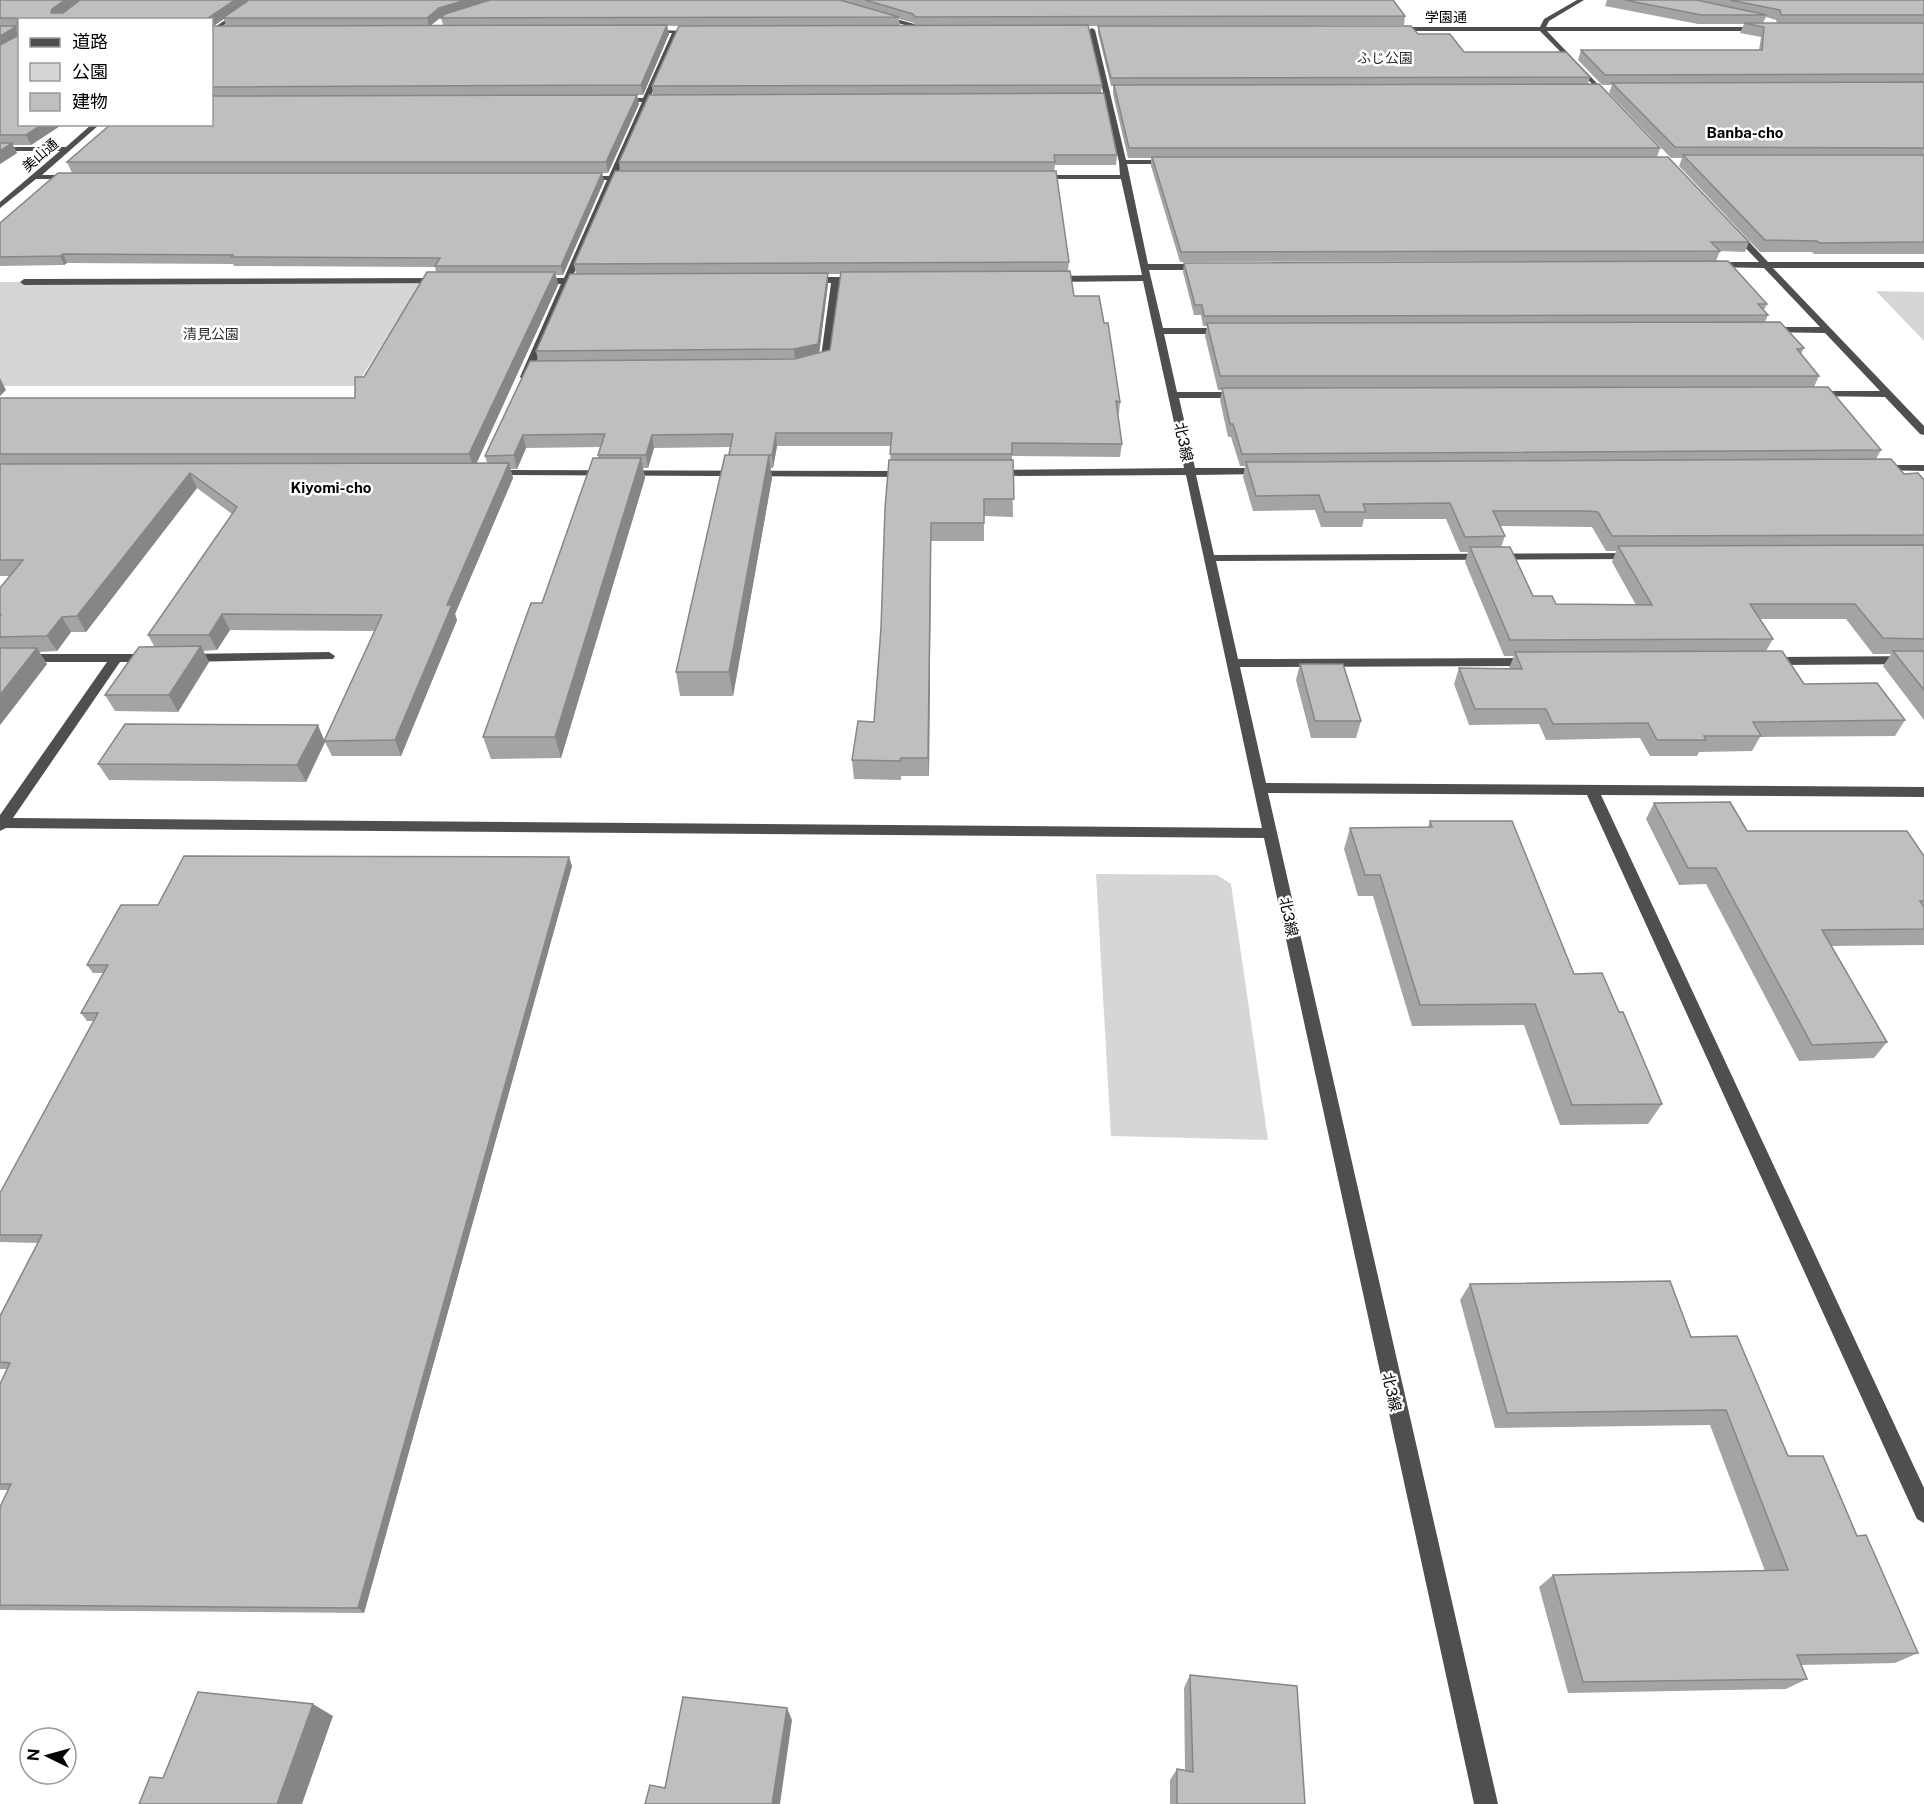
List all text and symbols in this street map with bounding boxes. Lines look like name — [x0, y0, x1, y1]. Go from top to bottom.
street label: 学園通 — [1425, 9, 1467, 25]
legend — [18, 18, 213, 126]
text: 道路 — [72, 31, 108, 52]
park label: ふじ公園 — [1357, 50, 1413, 66]
text: 公園 — [72, 61, 108, 82]
text: 建物 — [72, 91, 108, 112]
district label: Banba-cho — [1706, 124, 1784, 141]
street label: 美山通 — [19, 135, 61, 175]
park label: 清見公園 — [183, 326, 239, 342]
street label: 北3線 — [1172, 421, 1196, 463]
district label: Kiyomi-cho — [291, 479, 372, 496]
street label: 北3線 — [1277, 896, 1301, 938]
street label: 北3線 — [1379, 1371, 1405, 1413]
north arrow — [18, 1726, 78, 1786]
text: N — [24, 1748, 44, 1762]

